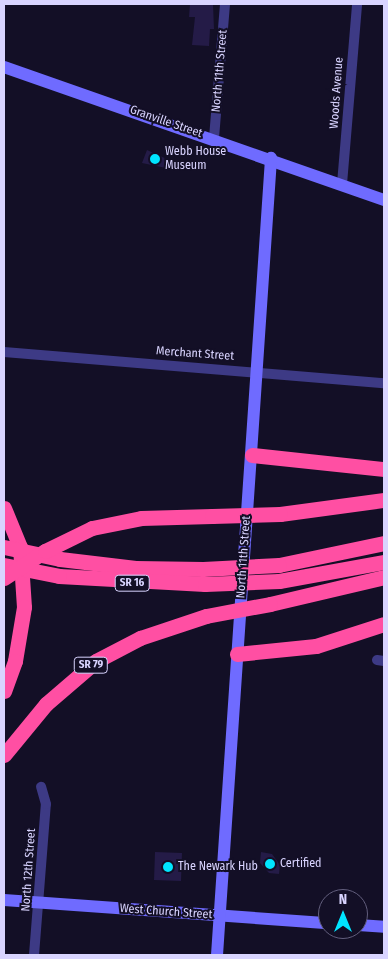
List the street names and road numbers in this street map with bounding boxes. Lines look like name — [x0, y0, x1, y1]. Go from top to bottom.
street label: North 11th Street — [209, 29, 231, 113]
street label: Woods Avenue — [327, 57, 347, 129]
street label: Granville Street — [128, 103, 204, 141]
street label: Merchant Street — [155, 344, 235, 364]
street label: North 11th Street — [234, 515, 254, 599]
road number: SR 16 — [114, 574, 150, 592]
road number: SR 79 — [74, 656, 108, 674]
street label: North 12th Street — [19, 828, 39, 912]
street label: West Church Street — [119, 902, 213, 922]

